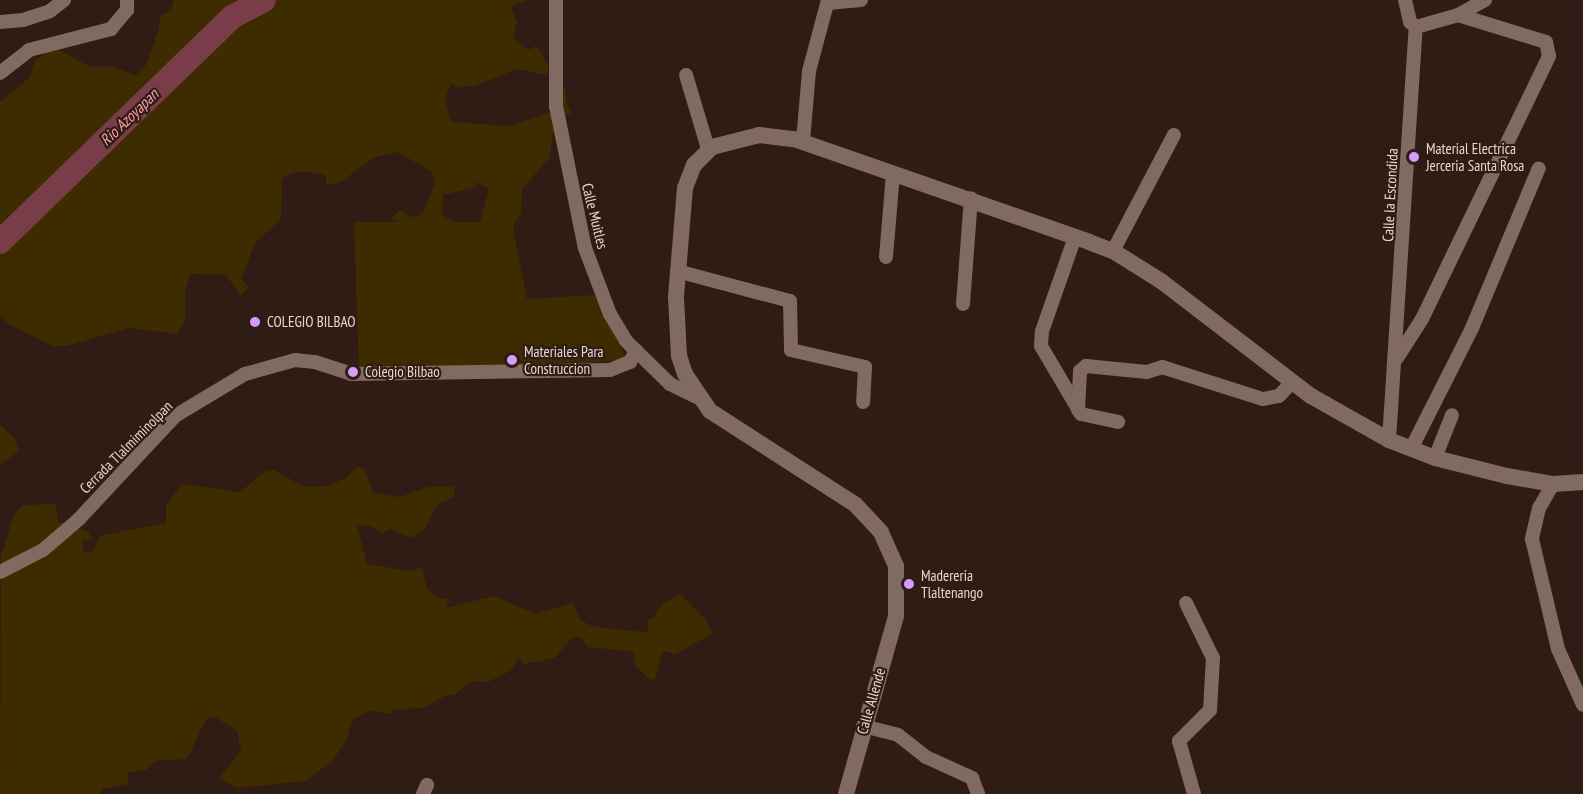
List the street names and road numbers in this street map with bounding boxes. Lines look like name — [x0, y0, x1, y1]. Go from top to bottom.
street label: Calle la Escondida — [1379, 148, 1401, 242]
street label: Calle Muitles — [578, 181, 612, 251]
street label: Cerrada Tlalmiminolpan — [76, 397, 176, 497]
street label: Calle Allende — [853, 666, 889, 736]

